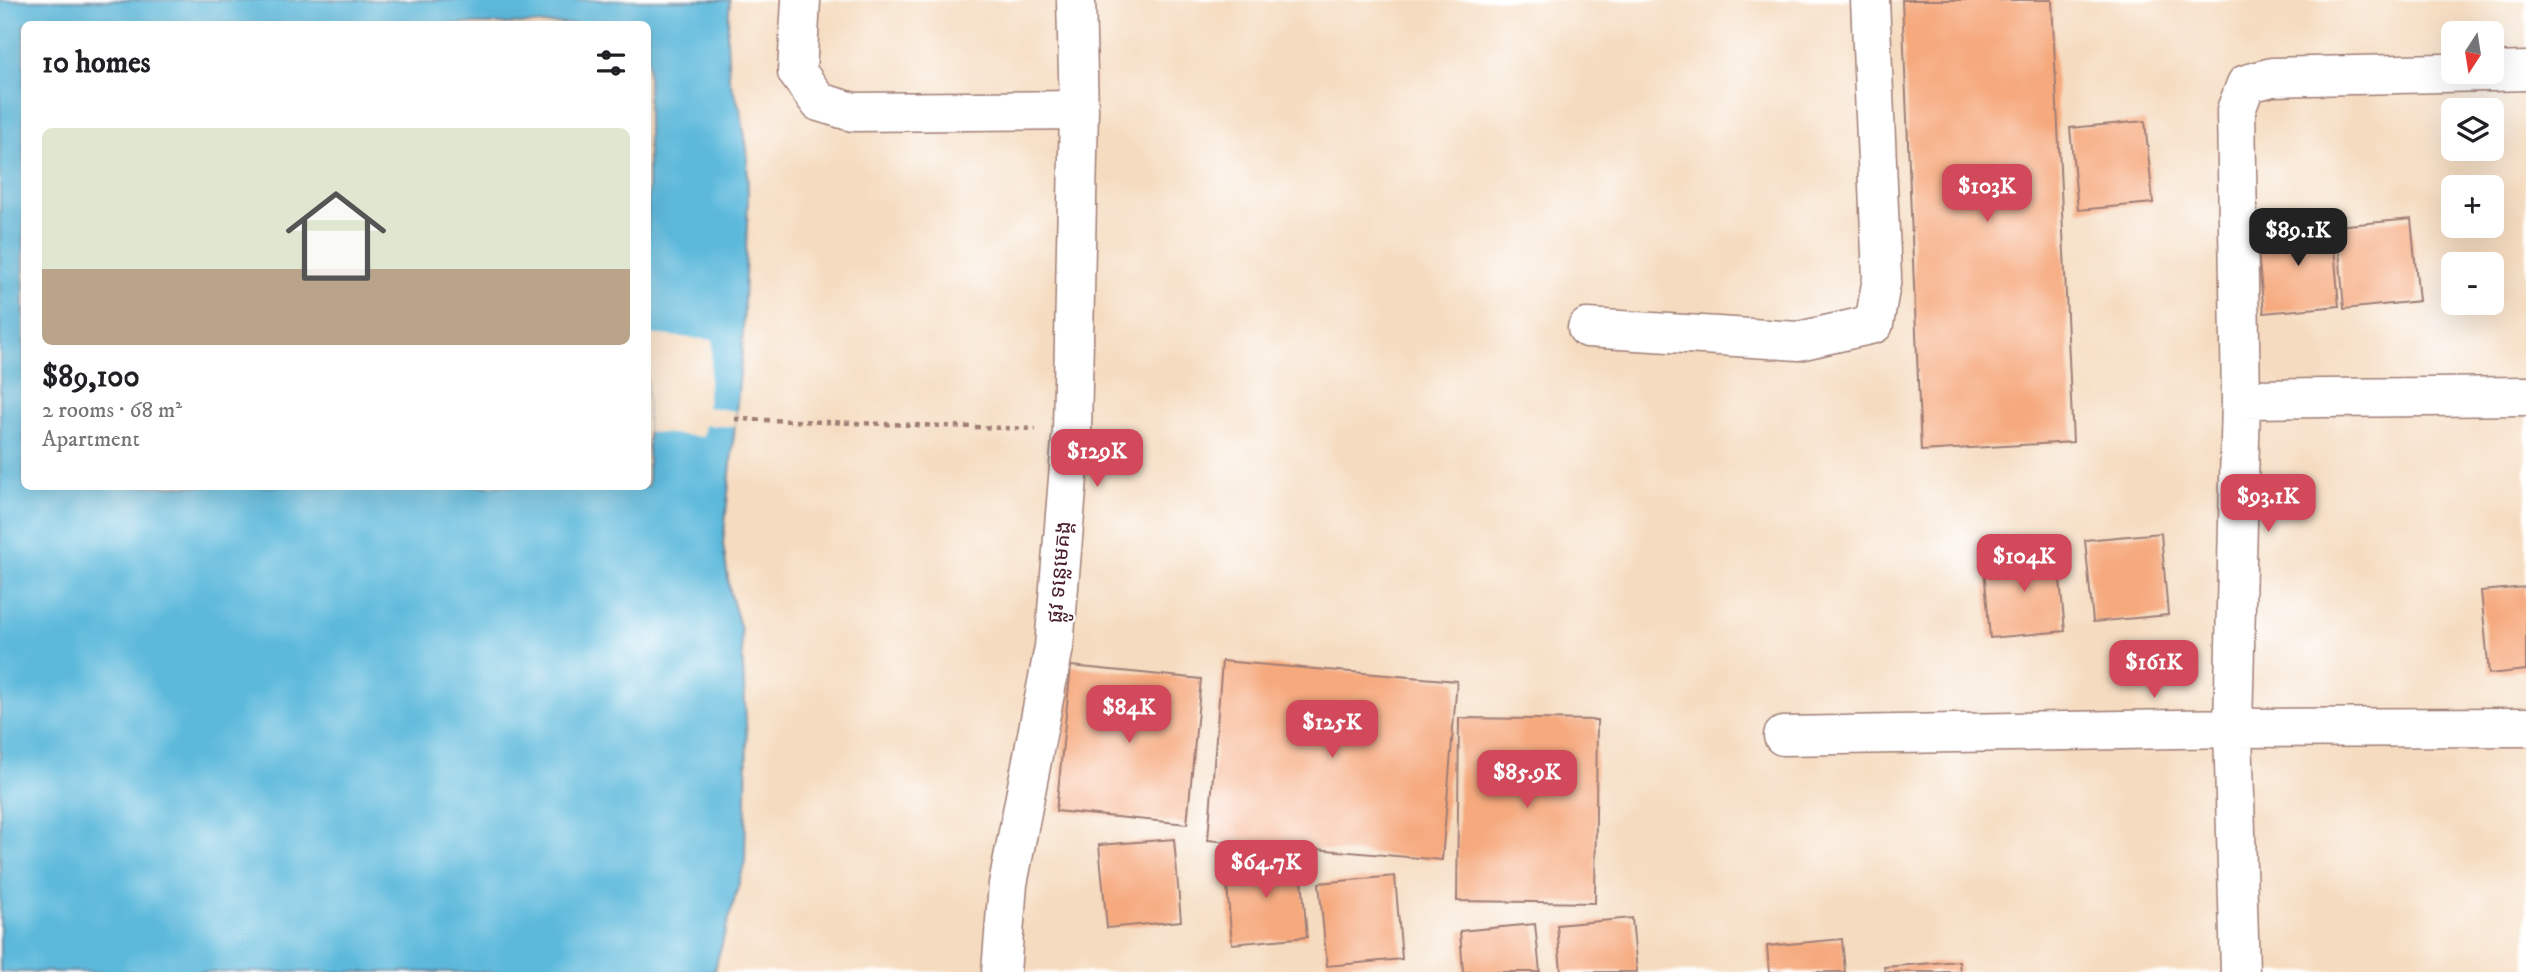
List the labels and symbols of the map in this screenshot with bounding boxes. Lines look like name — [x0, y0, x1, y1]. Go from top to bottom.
north arrow — [2441, 21, 2504, 84]
pin: $103K — [1938, 164, 2036, 224]
pin: $89.1K — [2241, 208, 2355, 268]
pin: $129K — [1048, 430, 1146, 489]
pin: $93.1K — [2211, 475, 2325, 534]
street label: ផ្លូវ ទន្លេមេគង្គ — [1043, 520, 1083, 625]
pin: $104K — [1975, 534, 2073, 594]
pin: $161K — [2105, 640, 2203, 700]
pin: $84K — [1088, 686, 1170, 745]
pin: $125K — [1283, 700, 1381, 760]
pin: $85.9K — [1470, 750, 1584, 810]
pin: $64.7K — [1209, 841, 1323, 900]

